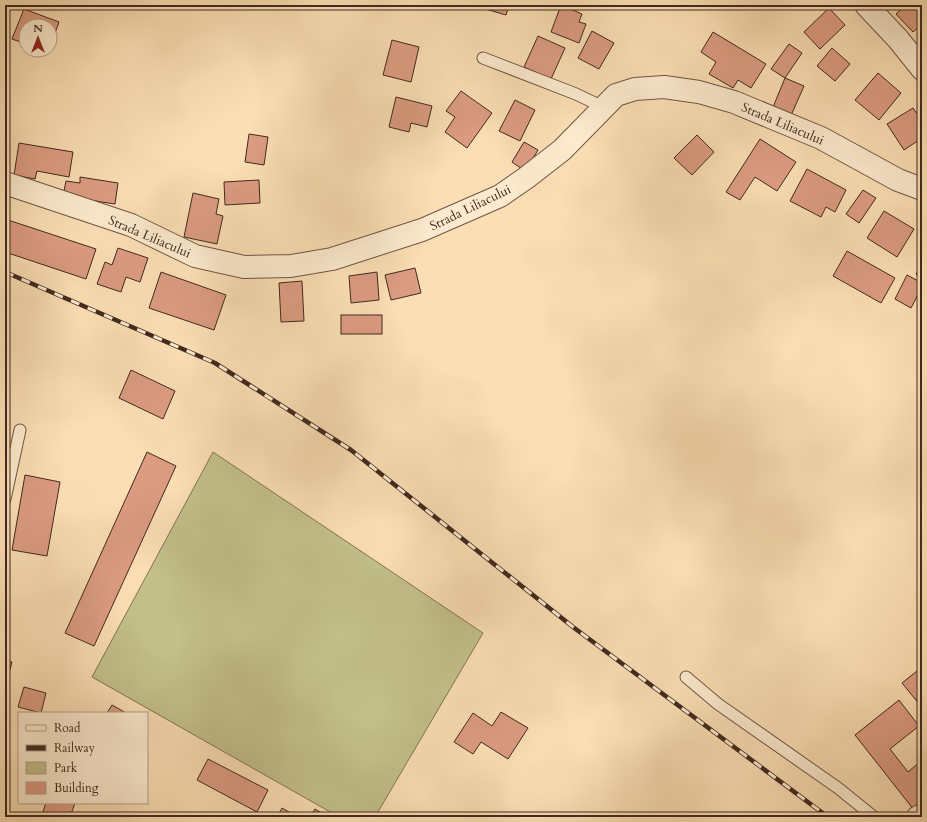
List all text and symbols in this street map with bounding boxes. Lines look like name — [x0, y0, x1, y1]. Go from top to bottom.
north arrow — [18, 18, 58, 58]
text: N — [33, 21, 43, 36]
street label: Strada Liliacului — [738, 98, 827, 150]
street label: Strada Liliacului — [427, 180, 514, 235]
street label: Strada Liliacului — [105, 211, 194, 263]
legend — [18, 712, 148, 804]
text: Road — [54, 720, 81, 736]
text: Railway — [54, 740, 96, 756]
text: Park — [54, 760, 78, 776]
text: Building — [54, 780, 99, 796]

